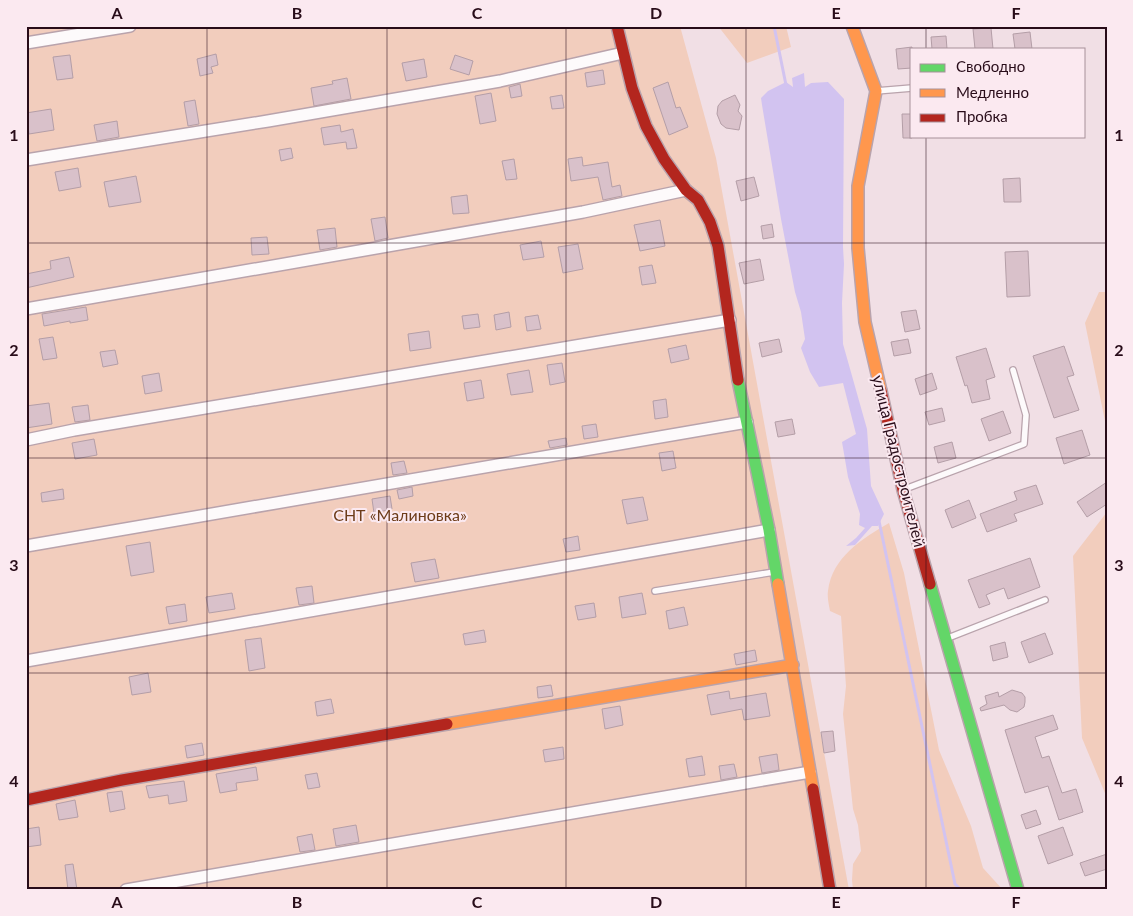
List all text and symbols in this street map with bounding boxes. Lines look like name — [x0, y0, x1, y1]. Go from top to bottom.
text: A — [110, 3, 123, 22]
text: B — [292, 3, 302, 22]
text: C — [472, 3, 483, 22]
text: D — [650, 3, 662, 22]
text: E — [831, 3, 841, 22]
text: F — [1011, 3, 1021, 22]
legend — [910, 48, 1086, 138]
text: Свободно — [956, 57, 1025, 75]
text: Медленно — [956, 83, 1029, 101]
text: Пробка — [956, 107, 1008, 125]
text: 1 — [9, 125, 19, 144]
text: 1 — [1114, 125, 1124, 144]
text: 2 — [9, 340, 19, 359]
text: 2 — [1114, 340, 1124, 359]
street label: улица Градостроителей — [869, 373, 930, 549]
park label: СНТ «Малиновка» — [333, 505, 467, 524]
text: 3 — [9, 555, 19, 574]
text: 3 — [1114, 555, 1124, 574]
text: 4 — [9, 771, 19, 790]
text: 4 — [1114, 771, 1124, 790]
text: A — [110, 892, 123, 911]
text: B — [292, 892, 302, 911]
text: C — [472, 892, 483, 911]
text: D — [650, 892, 662, 911]
text: E — [831, 892, 841, 911]
text: F — [1011, 892, 1021, 911]

